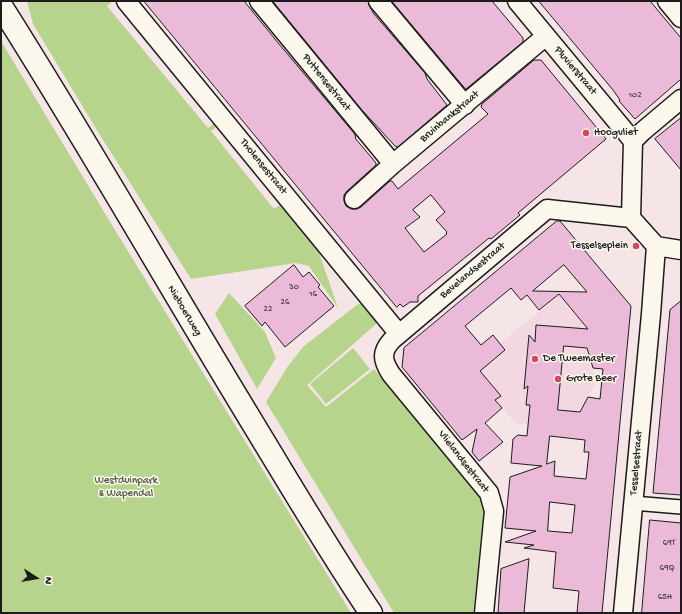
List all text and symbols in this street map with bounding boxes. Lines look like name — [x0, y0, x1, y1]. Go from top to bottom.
street label: Pluvierstraat — [551, 44, 599, 98]
street label: Puttensestraat — [299, 52, 353, 114]
street label: Bruinbankstraat — [418, 88, 482, 146]
house number: 102 — [628, 91, 642, 101]
place label: Hoogvliet — [594, 126, 638, 140]
marker: Hoogvliet — [581, 128, 591, 138]
street label: Tholensestraat — [236, 136, 290, 198]
place label: Tesselseplein — [571, 239, 628, 253]
street label: Bevelandsestraat — [438, 240, 508, 302]
marker: Tesselseplein — [631, 241, 641, 251]
street label: Nieboerweg — [164, 283, 204, 339]
house number: 30 — [289, 283, 299, 293]
house number: 16 — [309, 290, 317, 300]
house number: 26 — [281, 298, 289, 308]
house number: 22 — [264, 305, 272, 315]
place label: De Tweemaster — [543, 352, 615, 366]
marker: De Tweemaster — [530, 354, 540, 364]
place label: Grote Beer — [566, 372, 616, 386]
marker: Grote Beer — [553, 374, 563, 384]
street label: Vlielandsestraat — [435, 428, 491, 496]
street label: Tesselsestraat — [628, 430, 646, 496]
park label: Westduinpark & Wapendal — [94, 474, 158, 500]
house number: 69T — [663, 539, 675, 549]
north arrow — [16, 558, 56, 598]
house number: 69Q — [659, 564, 675, 574]
text: N — [41, 576, 54, 585]
house number: 65H — [658, 593, 672, 603]

